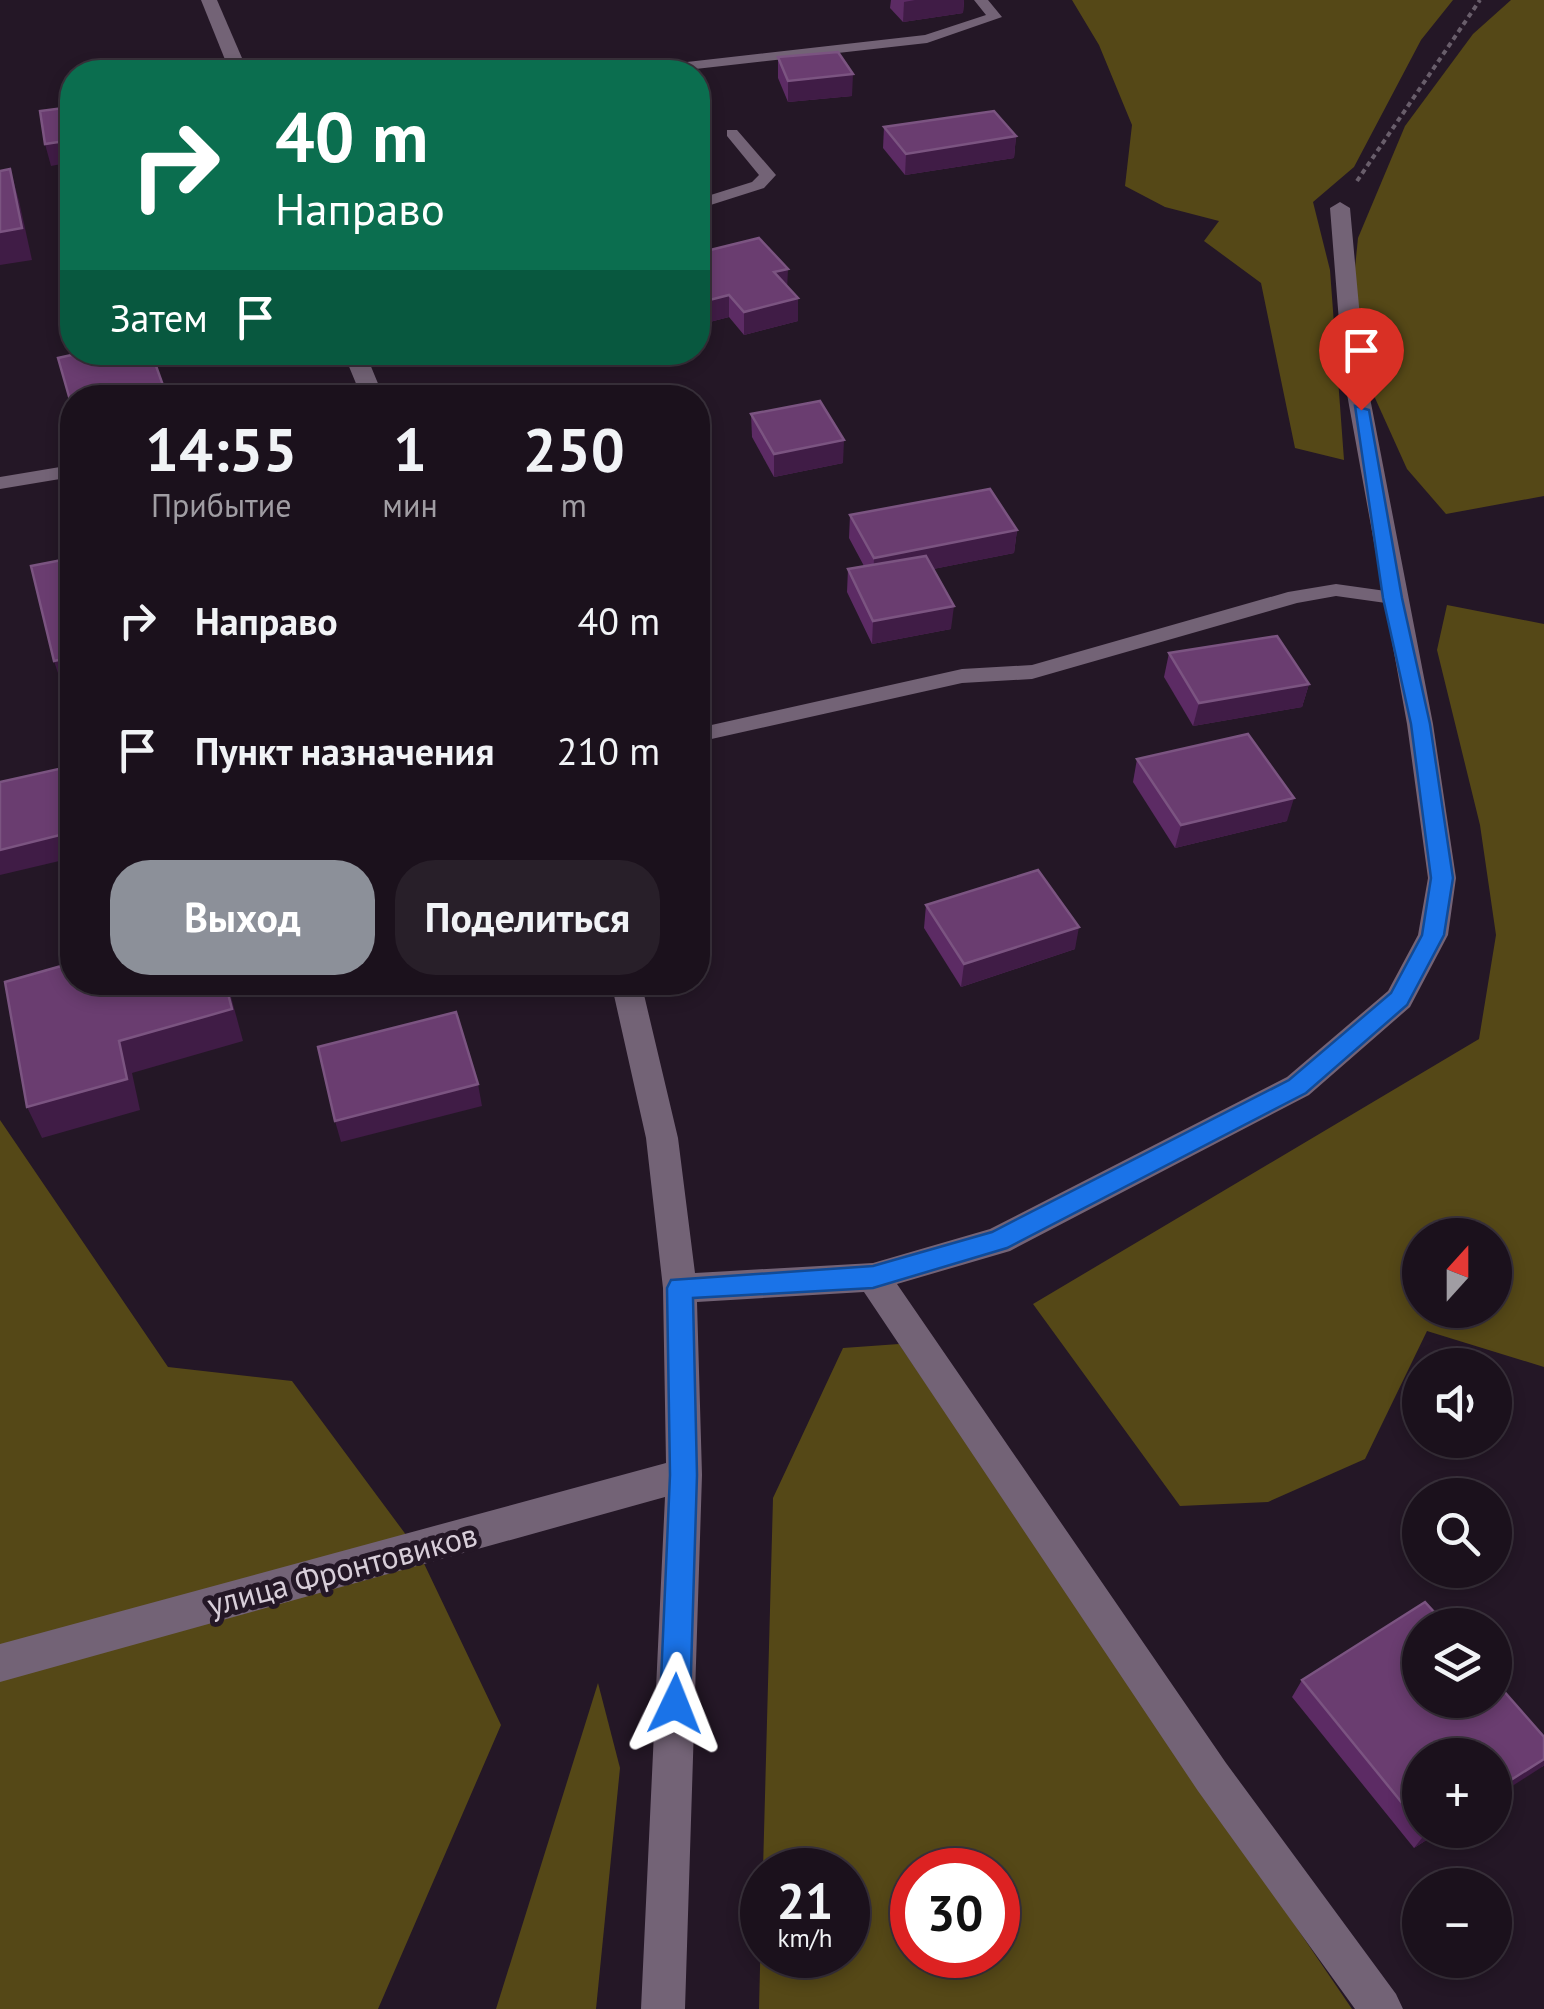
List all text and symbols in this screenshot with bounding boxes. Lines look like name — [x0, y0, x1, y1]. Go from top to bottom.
text: 40 m — [275, 91, 428, 181]
icon: right — [110, 100, 240, 230]
text: Направо — [275, 179, 445, 237]
icon: arrive — [228, 290, 283, 345]
text: Затем — [110, 293, 208, 342]
pin — [1319, 308, 1404, 411]
icon: arrive — [1334, 323, 1389, 378]
text: 14:55 — [145, 410, 297, 488]
text: 1 — [393, 410, 427, 488]
text: 250 — [523, 410, 625, 488]
text: Прибытие — [151, 484, 291, 526]
text: мин — [382, 484, 438, 526]
text: m — [561, 484, 587, 526]
icon: right — [110, 593, 165, 648]
text: Направо — [195, 596, 338, 645]
text: 40 m — [578, 596, 660, 645]
icon: arrive — [110, 723, 165, 778]
text: Пункт назначения — [195, 726, 494, 775]
text: 210 m — [557, 726, 660, 775]
button: Выход — [110, 860, 375, 975]
button: Поделиться — [395, 860, 660, 975]
north arrow — [1402, 1218, 1512, 1328]
map controls — [1402, 1218, 1512, 1978]
button: sound — [1402, 1348, 1512, 1458]
button: search — [1402, 1478, 1512, 1588]
street label: улица Фронтовиков — [203, 1513, 481, 1625]
button: layers — [1402, 1608, 1512, 1718]
position arrow — [623, 1652, 727, 1756]
button: + — [1402, 1738, 1512, 1848]
speed limit sign: 30 — [890, 1848, 1020, 1978]
text: 21 — [777, 1868, 833, 1933]
button: − — [1402, 1868, 1512, 1978]
text: km/h — [778, 1922, 832, 1954]

